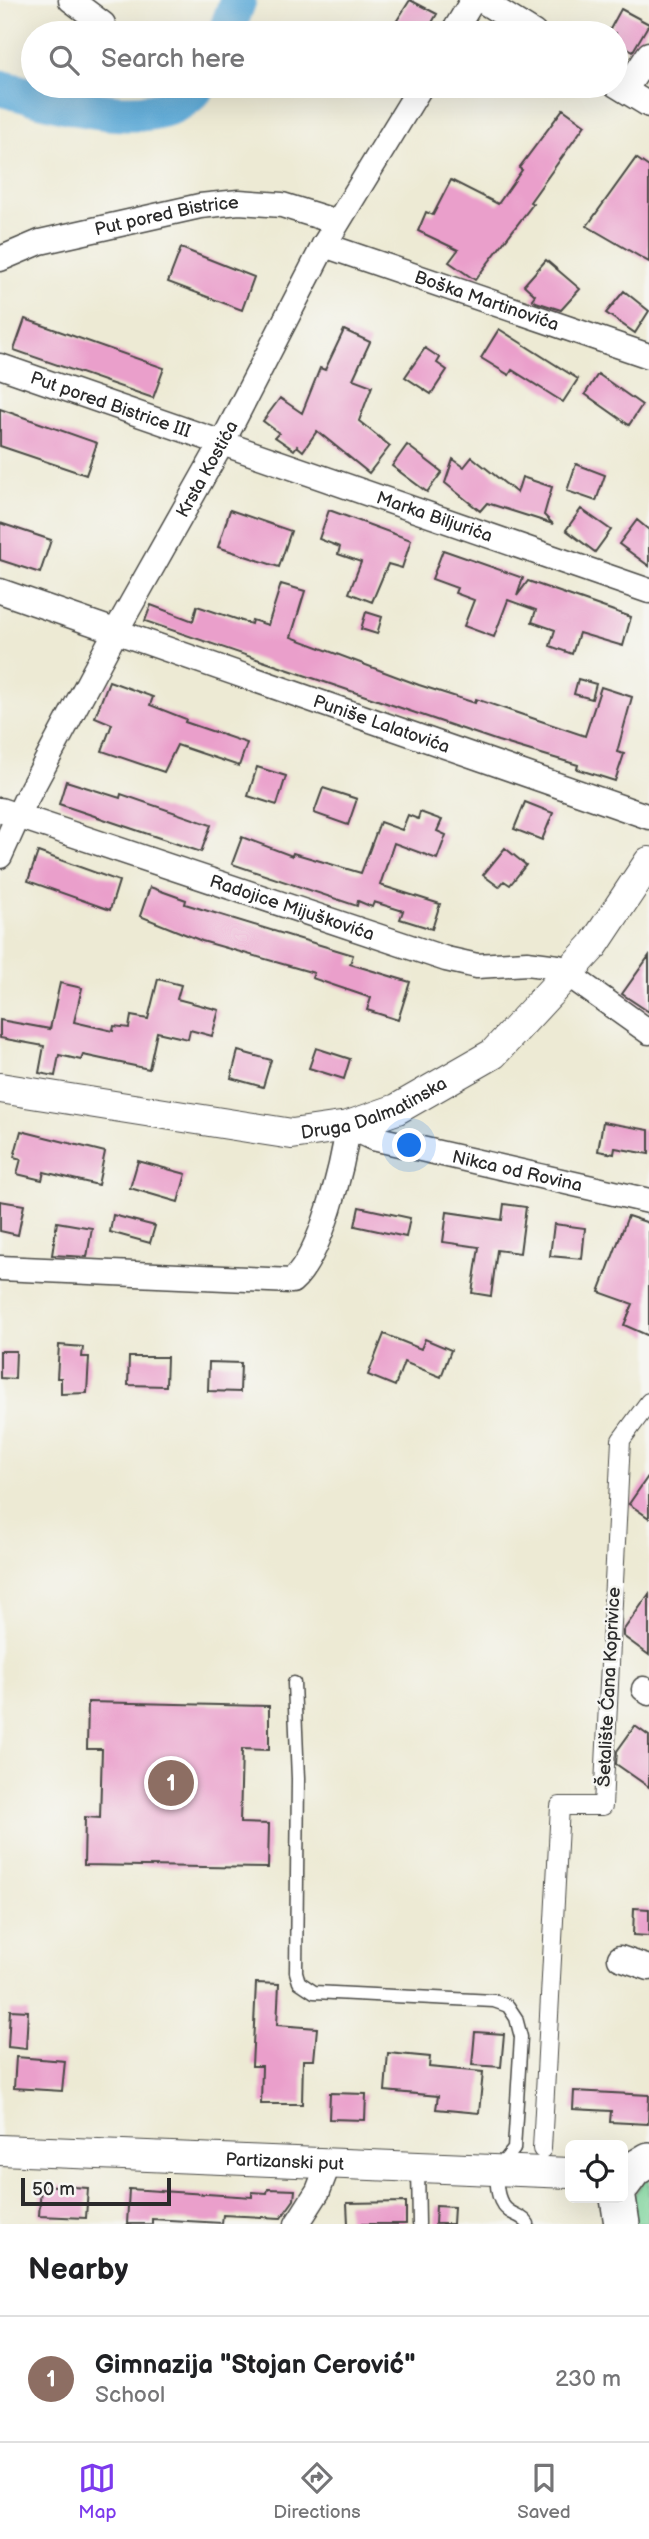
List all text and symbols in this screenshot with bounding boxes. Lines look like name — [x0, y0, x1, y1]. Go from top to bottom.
search box — [21, 21, 628, 98]
icon: search — [45, 41, 83, 79]
text: Search here — [101, 44, 245, 75]
street label: Put pored Bistrice — [93, 192, 240, 240]
street label: Boška Martinovića — [412, 266, 562, 335]
street label: Put pored Bistrice III — [28, 367, 193, 442]
street label: Krsta Kostića — [172, 417, 242, 521]
street label: Marka Biljurića — [374, 487, 495, 546]
street label: Puniše Lalatovića — [310, 690, 453, 757]
street label: Radojice Mijuškovića — [207, 870, 377, 945]
street label: Druga Dalmatinska — [299, 1072, 450, 1143]
your location — [392, 1128, 426, 1162]
street label: Nikca od Rovina — [450, 1146, 584, 1196]
street label: Šetalište Ćana Koprivice — [591, 1586, 625, 1787]
pin: 1 — [148, 1757, 194, 1809]
map controls — [565, 2140, 628, 2203]
button: locate — [565, 2140, 628, 2203]
street label: Partizanski put — [225, 2149, 345, 2174]
scale bar — [21, 2175, 172, 2207]
text: 50 m — [32, 2178, 75, 2201]
text: Nearby — [28, 2252, 128, 2288]
text: Gimnazija "Stojan Cerović" — [95, 2350, 415, 2381]
text: 1 — [46, 2365, 56, 2393]
text: 230 m — [555, 2365, 621, 2393]
text: School — [95, 2381, 165, 2409]
tab: Map — [78, 2459, 117, 2524]
tab: Directions — [273, 2459, 361, 2524]
tab: Saved — [517, 2459, 571, 2524]

